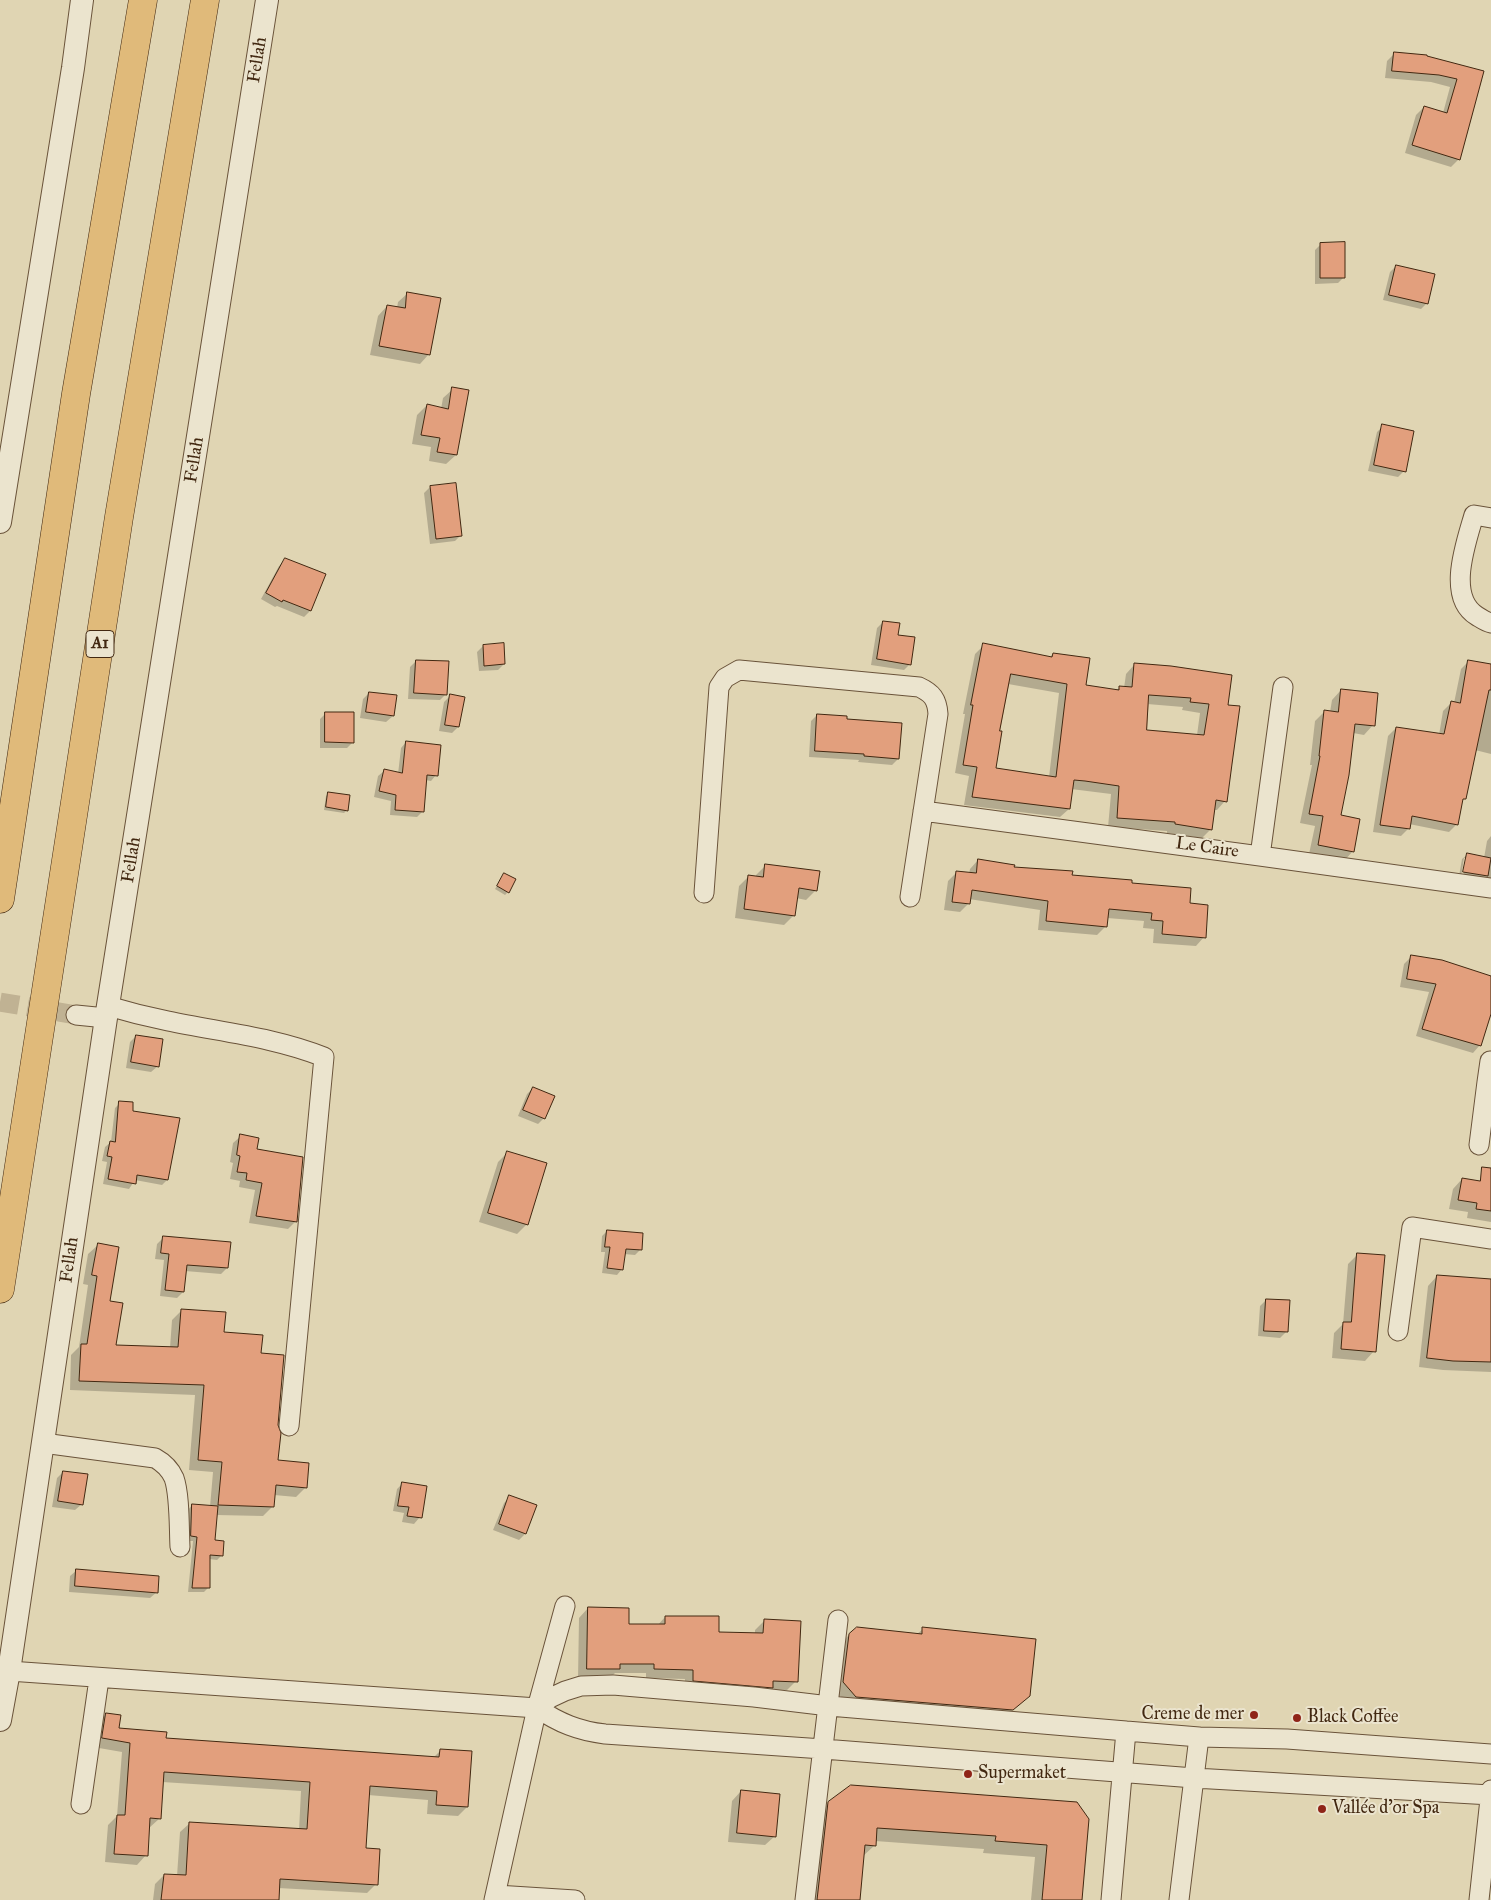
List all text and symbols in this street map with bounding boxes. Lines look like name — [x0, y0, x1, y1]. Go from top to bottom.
street label: Fellah — [244, 35, 272, 85]
street label: Fellah — [181, 435, 209, 485]
road number: A1 — [86, 630, 114, 658]
street label: Le Caire — [1174, 833, 1240, 863]
street label: Fellah — [118, 835, 146, 885]
street label: Fellah — [56, 1236, 84, 1284]
place label: Creme de mer — [1141, 1704, 1244, 1726]
place label: Black Coffee — [1307, 1707, 1398, 1729]
marker: Creme de mer — [1248, 1709, 1260, 1721]
marker: Black Coffee — [1291, 1712, 1303, 1724]
place label: Supermaket — [978, 1763, 1066, 1785]
marker: Supermaket — [962, 1768, 974, 1780]
place label: Vallée d'or Spa — [1332, 1798, 1439, 1820]
marker: Vallée d'or Spa — [1316, 1803, 1328, 1815]

